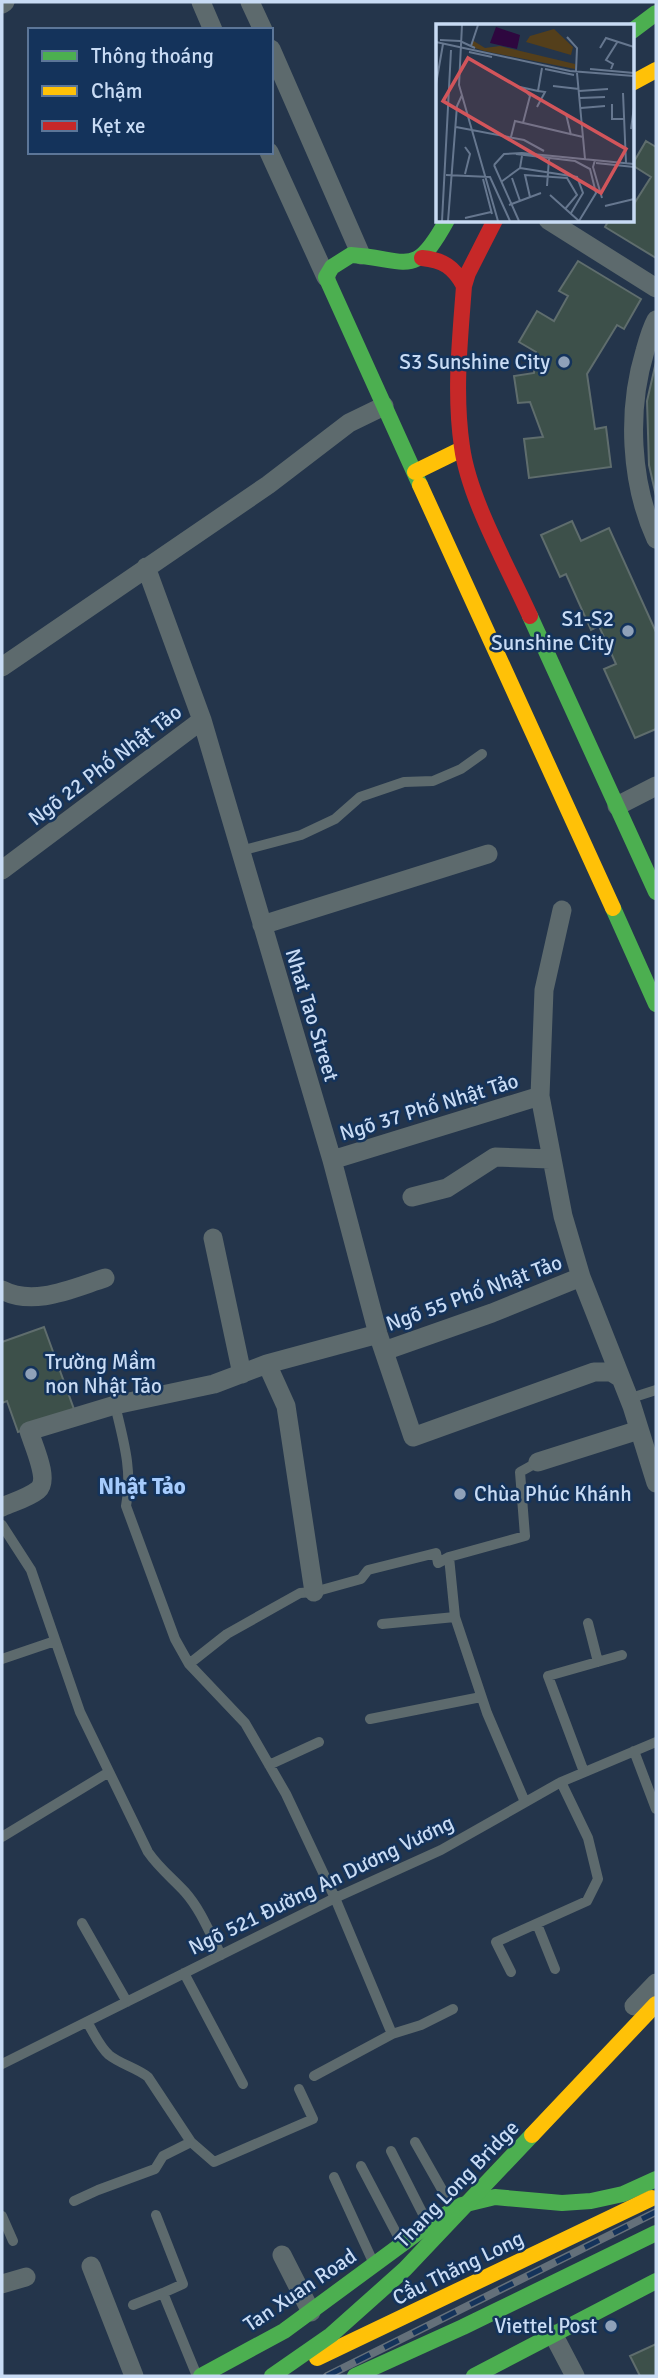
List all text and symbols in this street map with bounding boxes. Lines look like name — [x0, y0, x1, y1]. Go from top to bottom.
inset map — [436, 24, 634, 222]
legend — [28, 28, 273, 154]
text: Thông thoáng — [91, 43, 214, 69]
text: Chậm — [91, 78, 143, 104]
text: Kẹt xe — [91, 113, 145, 139]
place label: S3 Sunshine City — [399, 349, 550, 375]
marker: S3 Sunshine City — [556, 354, 572, 370]
place label: S1-S2 Sunshine City — [491, 606, 614, 656]
marker: S1-S2 Sunshine City — [620, 623, 636, 639]
street label: Ngõ 22 Phố Nhật Tảo — [23, 699, 187, 831]
street label: Nhat Tao Street — [279, 945, 345, 1085]
street label: Ngõ 37 Phố Nhật Tảo — [337, 1067, 521, 1147]
street label: Ngõ 55 Phố Nhật Tảo — [382, 1249, 566, 1337]
place label: Trường Mầm non Nhật Tảo — [45, 1349, 162, 1399]
marker: Trường Mầm non Nhật Tảo — [23, 1366, 39, 1382]
district label: Nhật Tảo — [98, 1472, 186, 1501]
place label: Chùa Phúc Khánh — [474, 1481, 632, 1507]
marker: Chùa Phúc Khánh — [452, 1486, 468, 1502]
street label: Ngõ 521 Đường An Dương Vương — [184, 1809, 458, 1961]
street label: Thang Long Bridge — [390, 2115, 524, 2253]
street label: Cầu Thăng Long — [388, 2225, 528, 2311]
street label: Tan Xuan Road — [239, 2243, 361, 2337]
place label: Viettel Post — [494, 2313, 597, 2339]
marker: Viettel Post — [603, 2318, 619, 2334]

